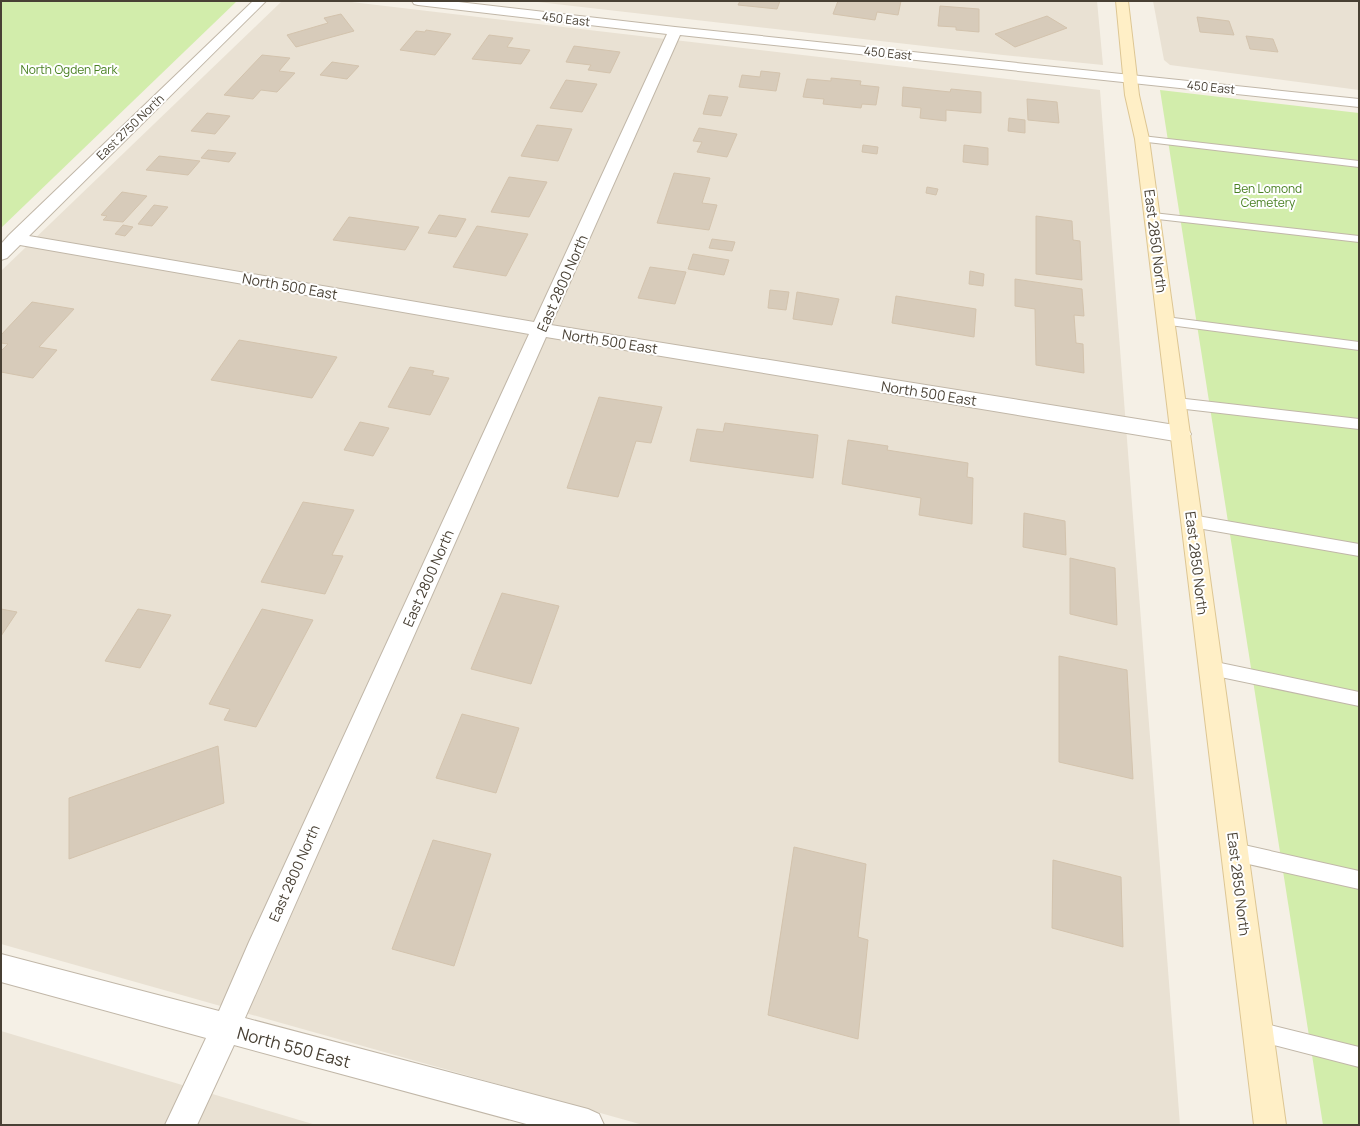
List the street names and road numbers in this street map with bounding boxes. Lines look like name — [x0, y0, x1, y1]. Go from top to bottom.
street label: 450 East — [541, 8, 591, 30]
street label: 450 East — [863, 42, 913, 64]
street label: 450 East — [1186, 76, 1236, 98]
street label: East 2750 North — [92, 90, 168, 164]
street label: East 2850 North — [1140, 188, 1172, 294]
street label: East 2800 North — [532, 231, 592, 335]
street label: North 500 East — [241, 268, 339, 304]
street label: North 500 East — [561, 324, 659, 358]
street label: North 500 East — [880, 376, 978, 410]
street label: East 2850 North — [1181, 510, 1213, 616]
street label: East 2800 North — [398, 526, 458, 630]
street label: East 2800 North — [264, 821, 324, 925]
street label: East 2850 North — [1223, 831, 1255, 937]
street label: North 550 East — [235, 1021, 353, 1073]

